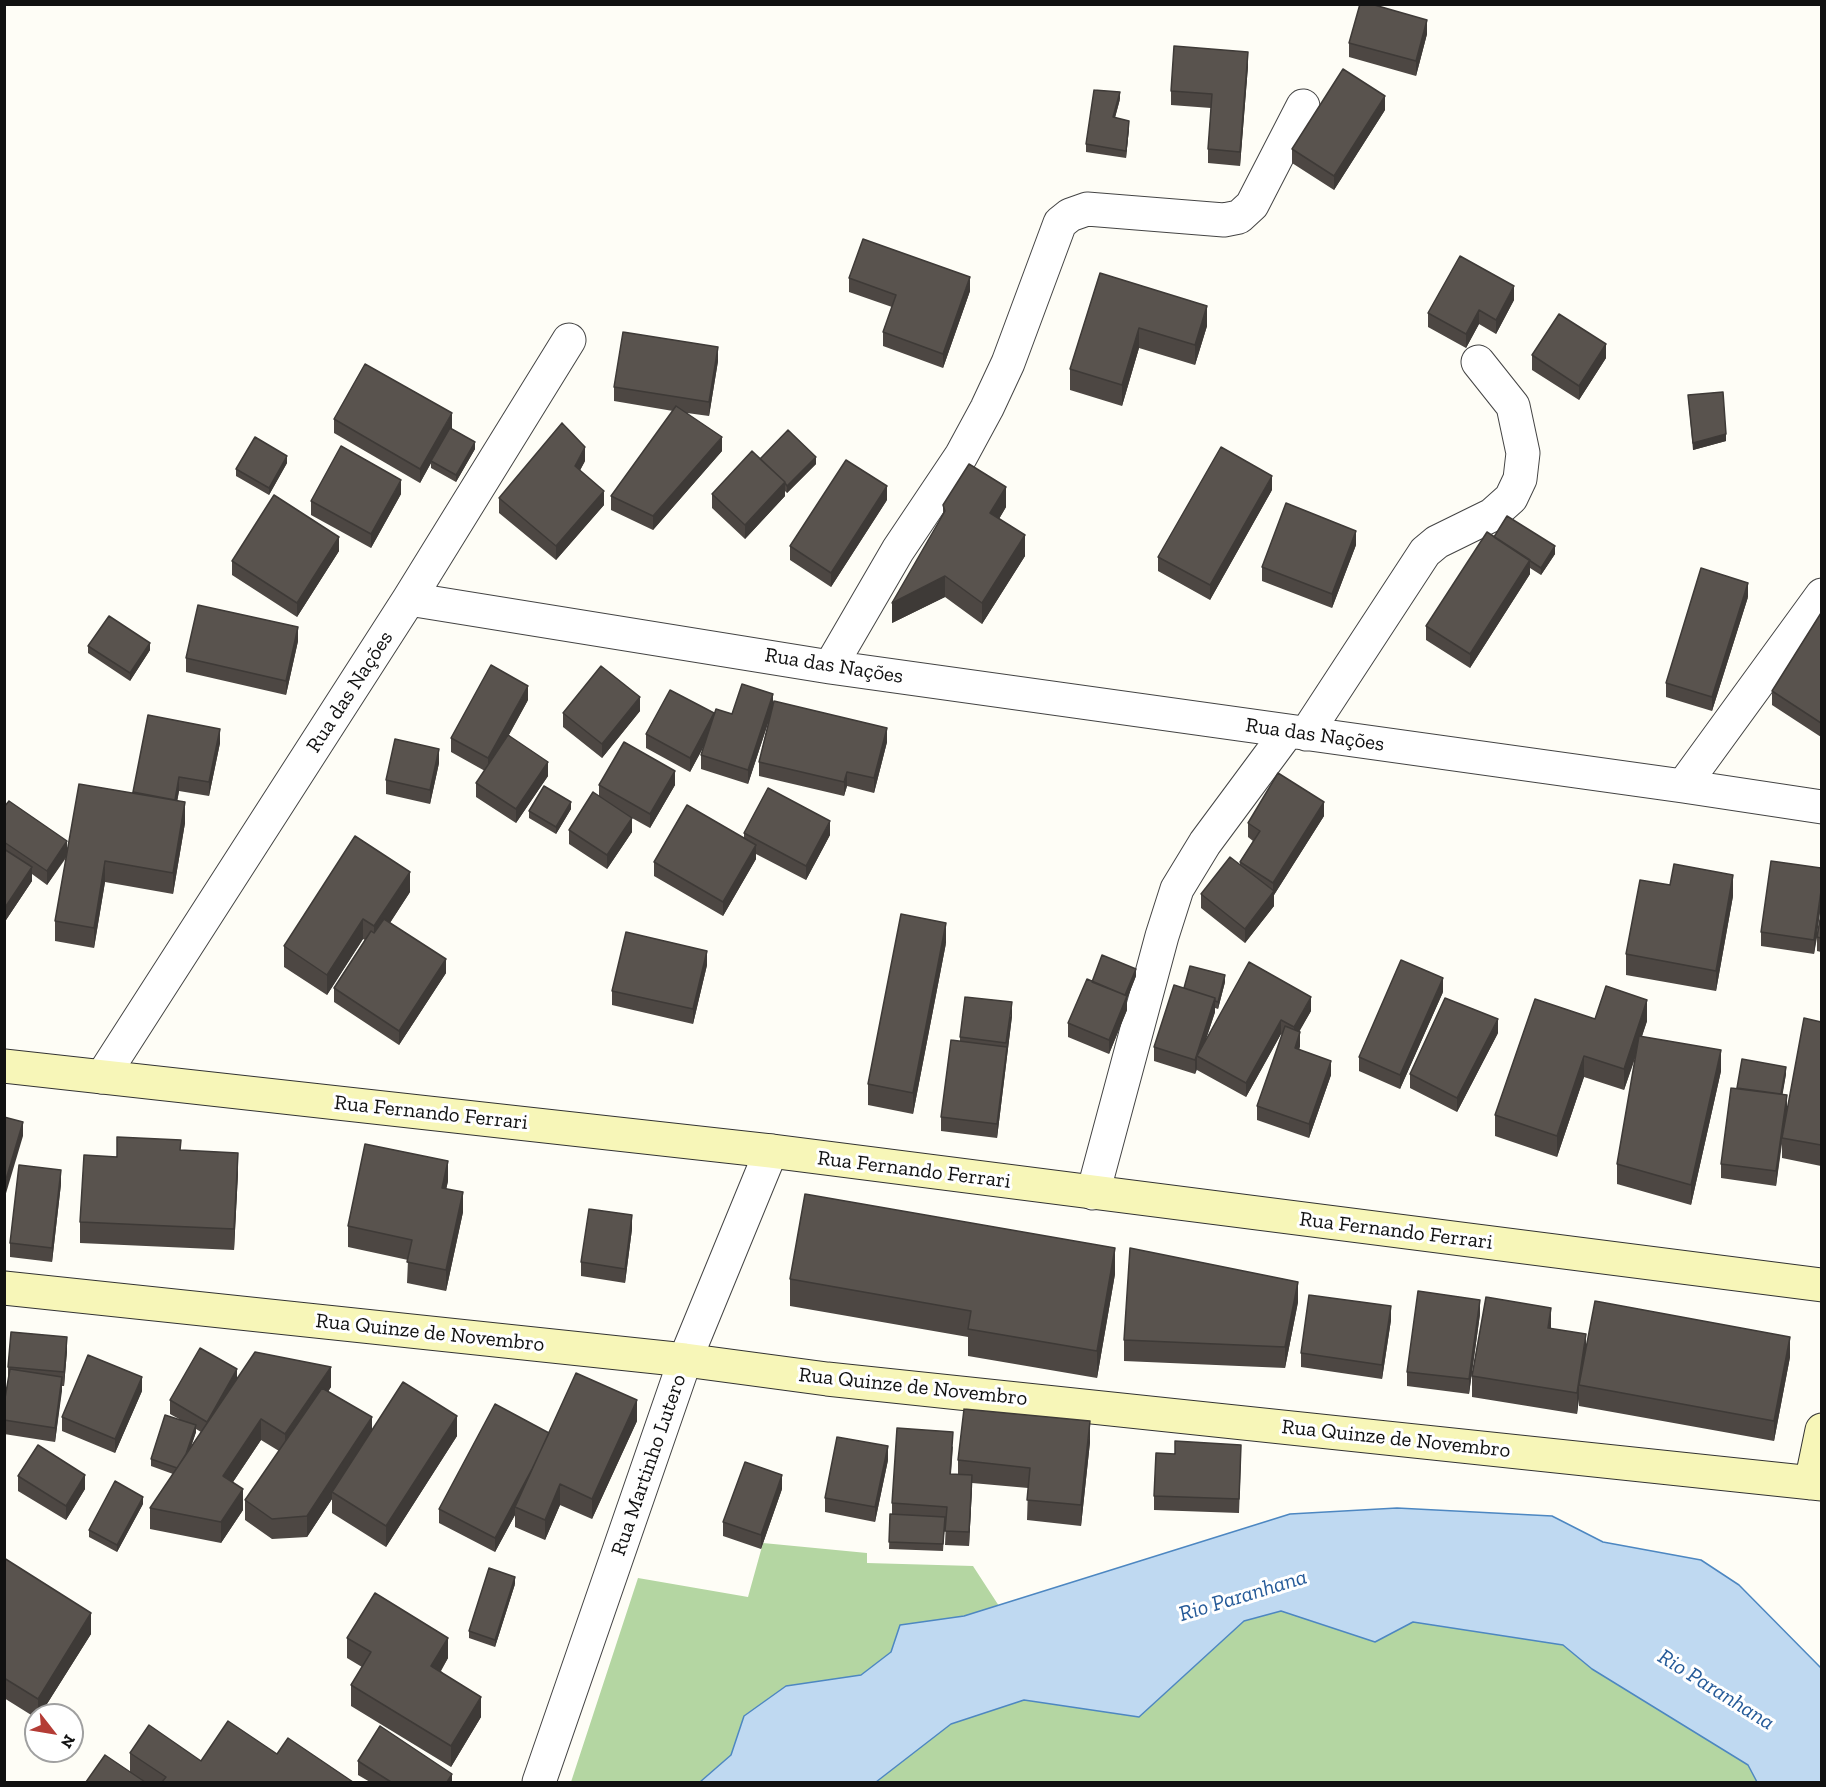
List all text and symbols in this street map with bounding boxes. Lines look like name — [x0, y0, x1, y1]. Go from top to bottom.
street label: Rua das Nações — [301, 626, 399, 758]
street label: Rua das Nações — [763, 643, 905, 689]
street label: Rua das Nações — [1244, 713, 1386, 757]
street label: Rua Fernando Ferrari — [333, 1090, 529, 1136]
street label: Rua Fernando Ferrari — [816, 1146, 1012, 1194]
street label: Rua Fernando Ferrari — [1298, 1207, 1494, 1255]
street label: Rua Quinze de Novembro — [314, 1308, 546, 1358]
street label: Rua Quinze de Novembro — [797, 1362, 1029, 1412]
street label: Rua Martinho Lutero — [606, 1371, 692, 1559]
street label: Rua Quinze de Novembro — [1280, 1414, 1512, 1464]
water label: Rio Paranhana — [1176, 1564, 1310, 1628]
water label: Rio Paranhana — [1653, 1644, 1779, 1736]
north arrow — [24, 1703, 84, 1763]
text: N — [57, 1731, 79, 1752]

